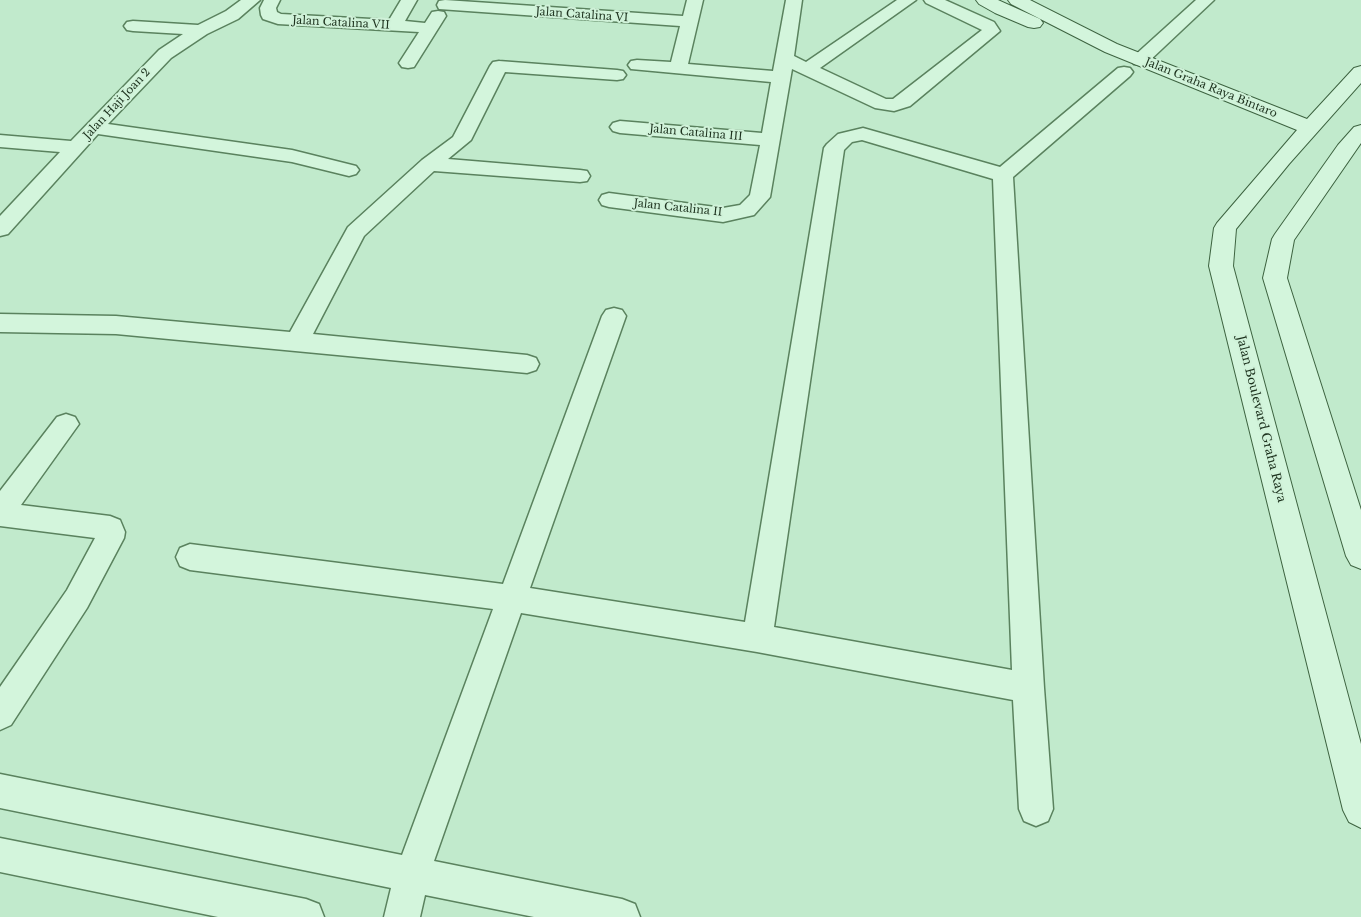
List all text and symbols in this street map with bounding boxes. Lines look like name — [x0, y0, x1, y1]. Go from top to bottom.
street label: Jalan Catalina VI — [535, 5, 629, 25]
street label: Jalan Catalina VII — [292, 14, 390, 32]
street label: Jalan Graha Raya Bintaro — [1143, 55, 1279, 121]
street label: Jalan Haji Joan 2 — [81, 66, 153, 142]
street label: Jalan Catalina III — [649, 122, 743, 144]
street label: Jalan Catalina II — [633, 197, 723, 219]
street label: Jalan Boulevard Graha Raya — [1233, 334, 1289, 504]

